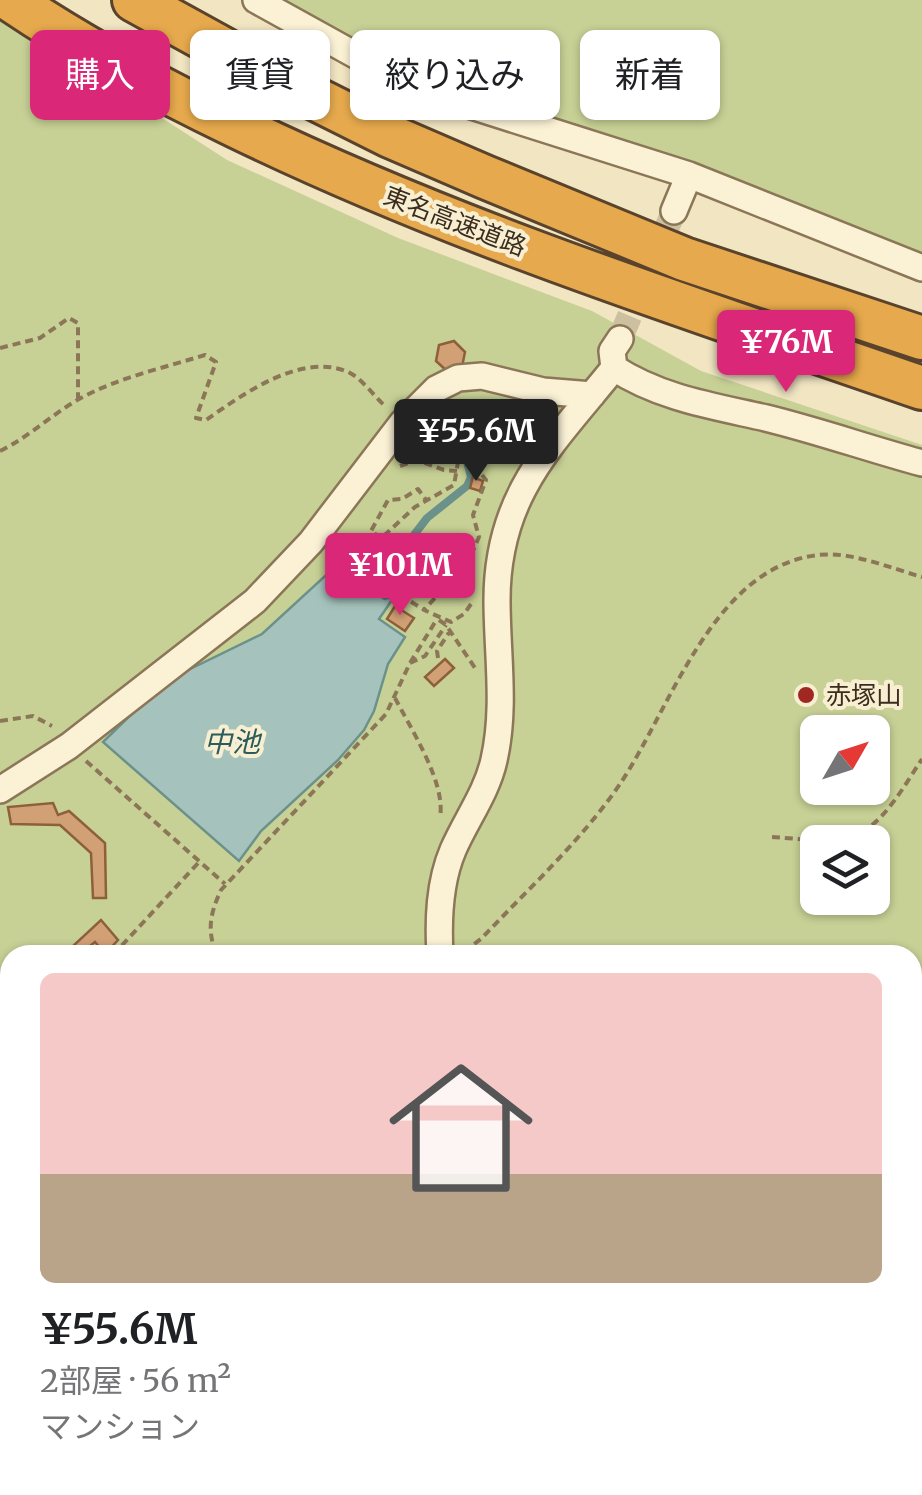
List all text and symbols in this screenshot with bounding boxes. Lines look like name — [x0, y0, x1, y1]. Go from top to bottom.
chip: 購入 — [30, 30, 170, 120]
chip: 賃貸 — [190, 30, 330, 120]
chip: 絞り込み — [350, 30, 560, 120]
chip: 新着 — [580, 30, 720, 120]
street label: 東名高速道路 — [379, 179, 531, 263]
pin: ¥76M — [727, 310, 845, 395]
text: ¥76M — [739, 322, 833, 362]
pin: ¥55.6M — [395, 399, 557, 484]
text: ¥55.6M — [416, 411, 536, 451]
pin: ¥101M — [330, 533, 470, 618]
text: ¥101M — [347, 545, 453, 585]
place label: 赤塚山 — [826, 679, 901, 711]
marker: 赤塚山 — [795, 684, 817, 706]
north arrow — [800, 715, 890, 805]
map controls — [800, 715, 890, 915]
water label: 中池 — [204, 724, 263, 760]
button: layers — [800, 825, 890, 915]
icon: home — [371, 1038, 551, 1218]
text: ¥55.6M — [40, 1303, 197, 1355]
text: 2部屋 · 56 m² — [40, 1361, 231, 1401]
text: マンション — [40, 1407, 200, 1447]

